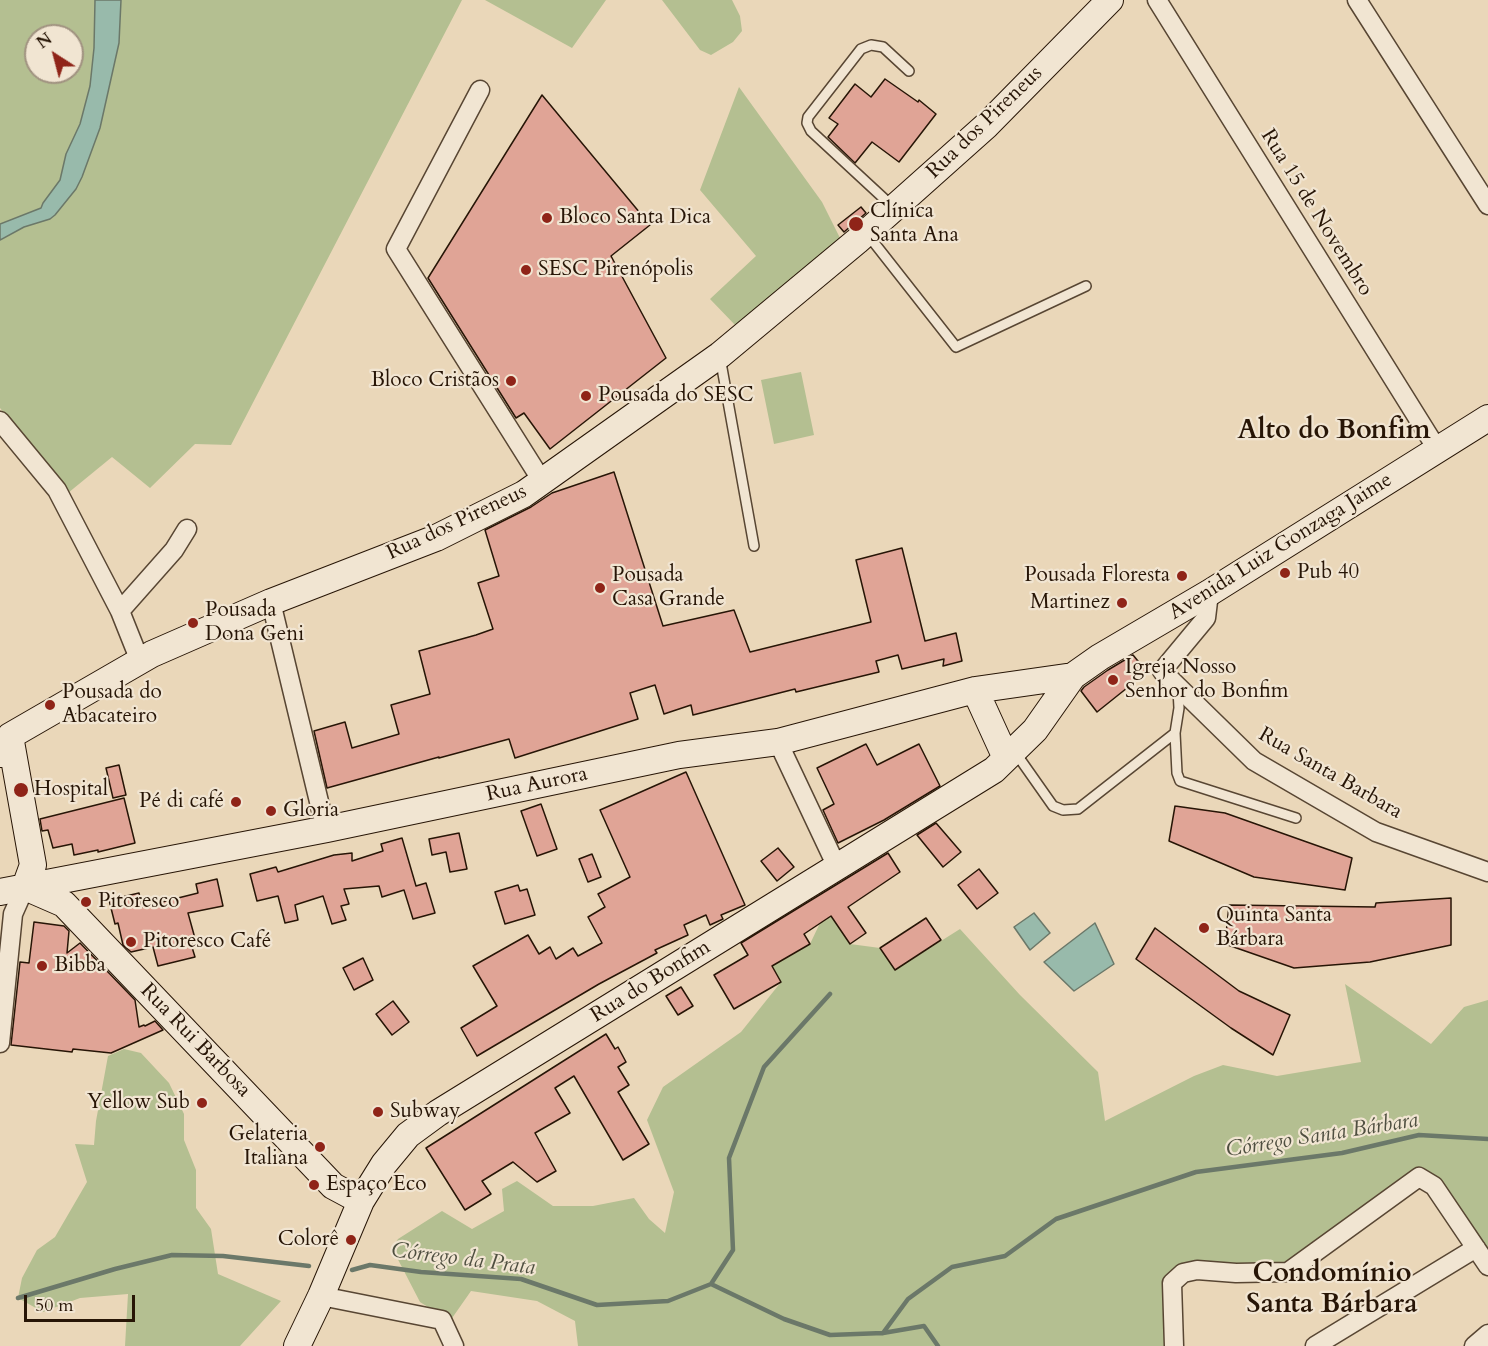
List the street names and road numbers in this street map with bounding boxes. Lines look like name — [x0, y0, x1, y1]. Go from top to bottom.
street label: Rua dos Pireneus — [922, 61, 1048, 185]
street label: Rua 15 de Novembro — [1255, 125, 1377, 301]
street label: Avenida Luiz Gonzaga Jaime — [1165, 468, 1397, 626]
street label: Rua dos Pireneus — [383, 480, 531, 566]
street label: Rua Santa Barbara — [1254, 723, 1406, 825]
street label: Rua Aurora — [484, 762, 590, 808]
street label: Rua do Bonfim — [587, 935, 715, 1029]
street label: Rua Rui Barbosa — [134, 979, 256, 1103]

